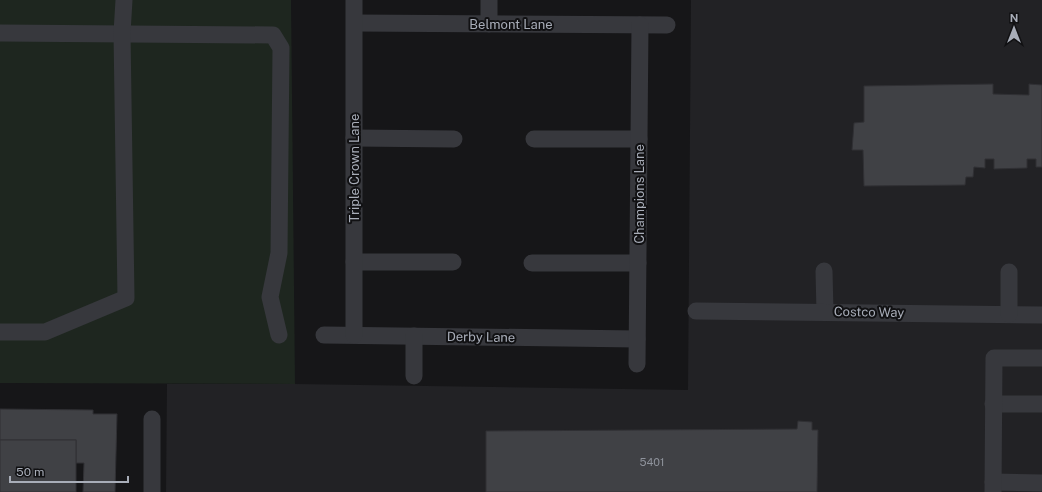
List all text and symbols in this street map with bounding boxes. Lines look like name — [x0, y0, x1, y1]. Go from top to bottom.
north arrow — [994, 8, 1034, 48]
text: N — [1010, 12, 1018, 24]
street label: Belmont Lane — [469, 17, 553, 32]
street label: Triple Crown Lane — [347, 114, 362, 222]
street label: Champions Lane — [632, 144, 647, 244]
street label: Costco Way — [834, 304, 904, 320]
street label: Derby Lane — [447, 329, 515, 345]
house number: 5401 — [639, 456, 665, 468]
scale bar — [10, 458, 128, 484]
text: 50 m — [16, 465, 44, 479]

